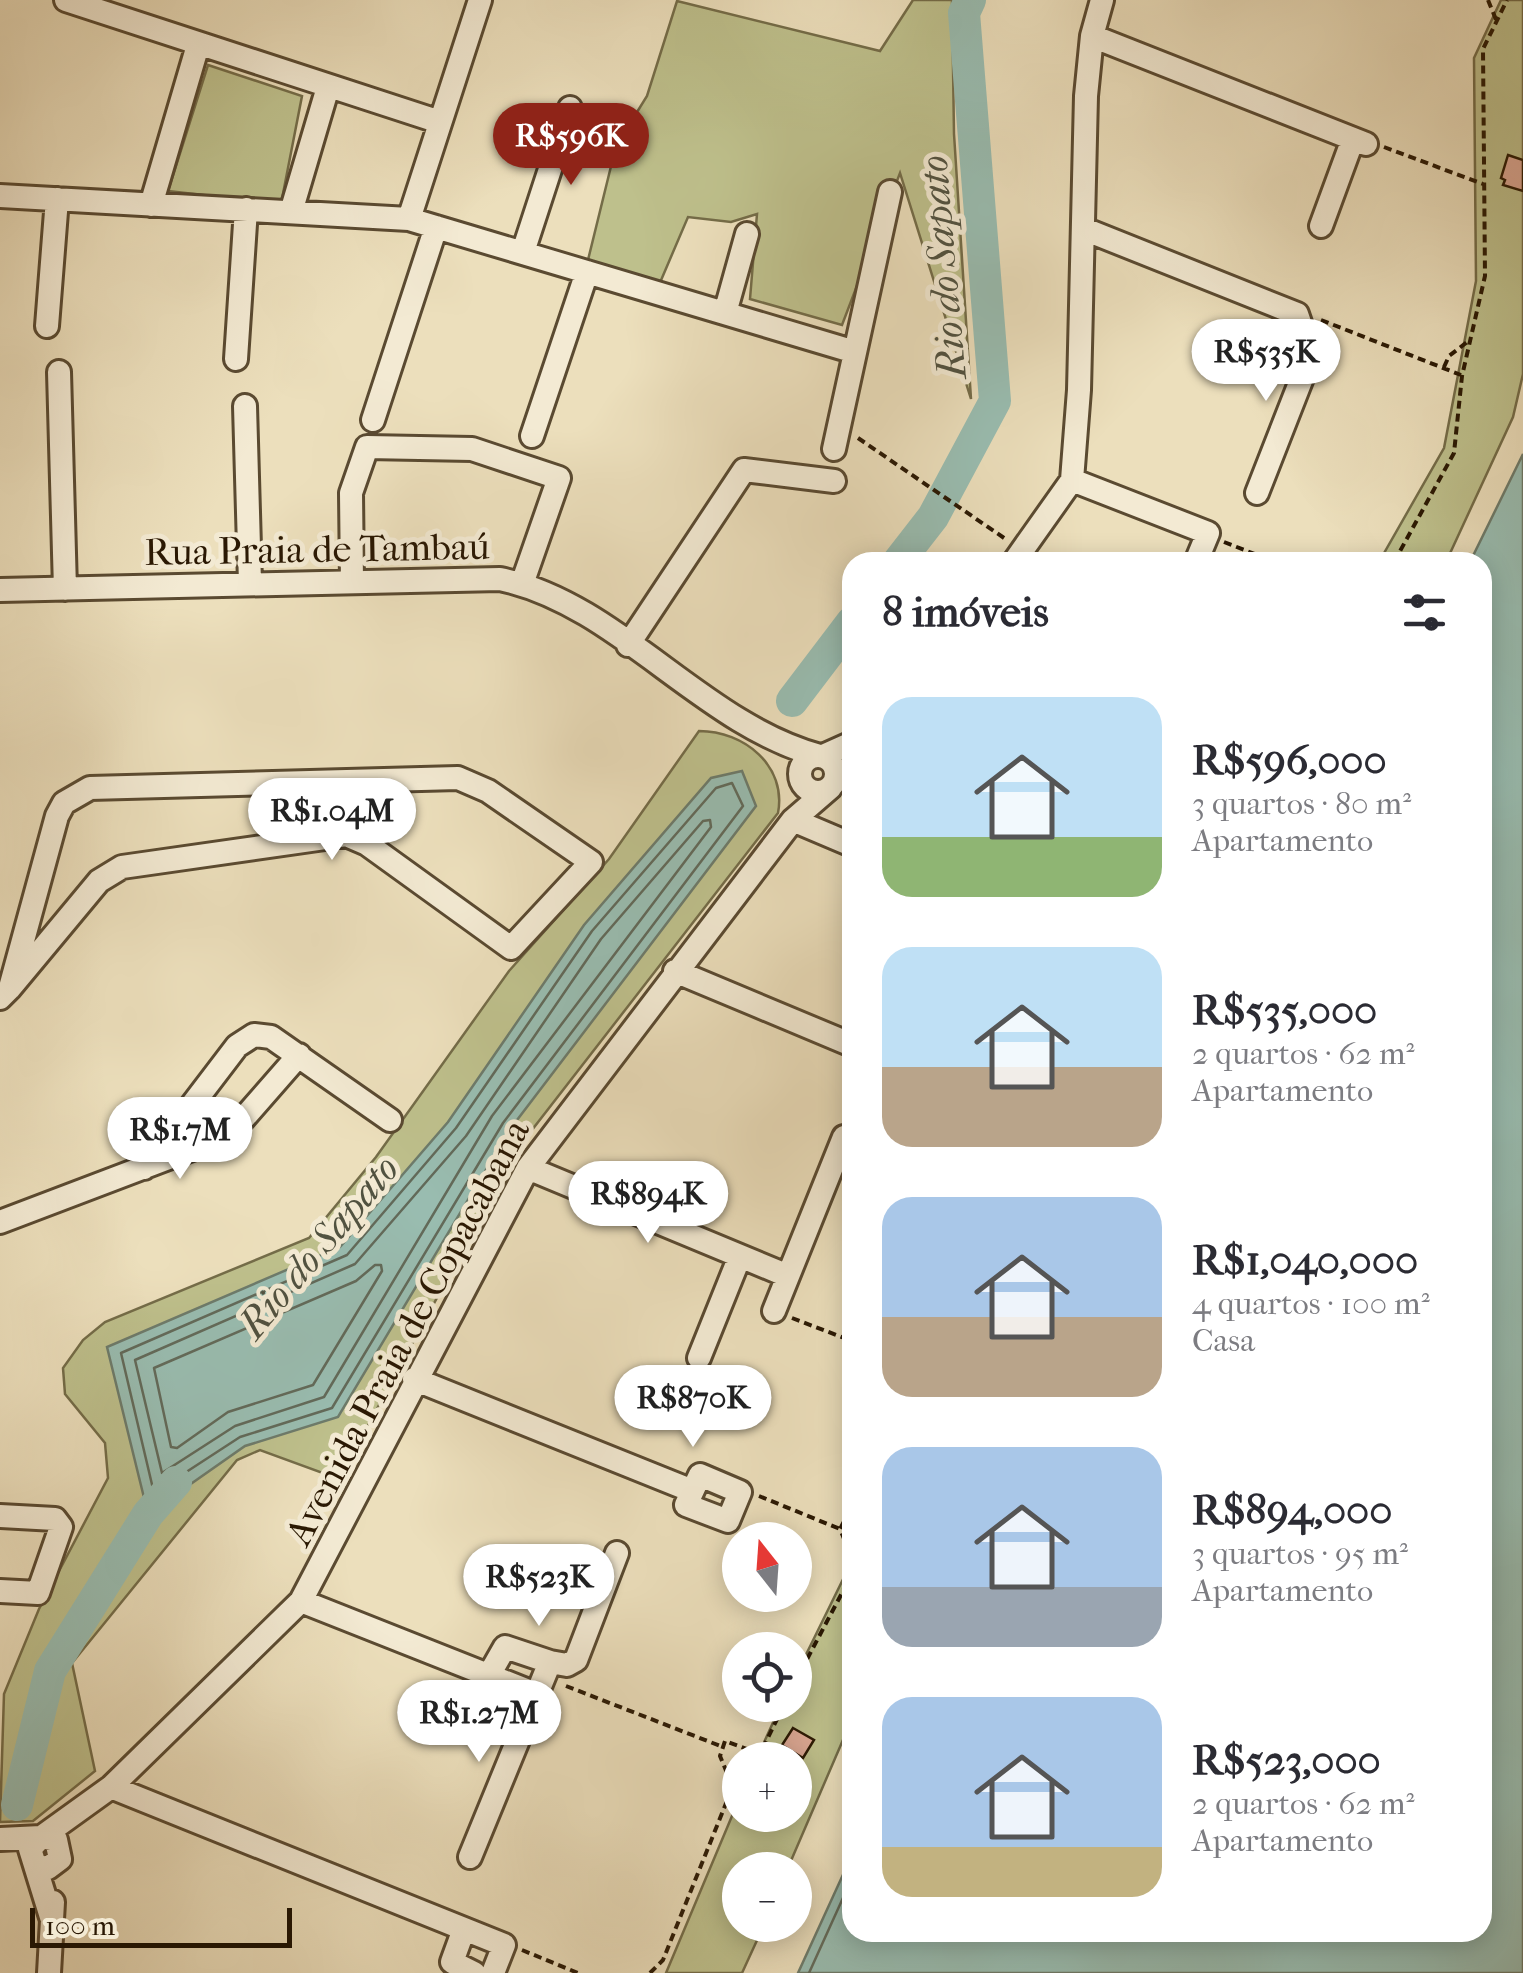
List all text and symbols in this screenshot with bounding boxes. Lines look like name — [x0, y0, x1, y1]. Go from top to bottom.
pin: R$596K — [490, 103, 652, 188]
text: R$596K — [515, 117, 627, 154]
water label: Rio do Sapato — [910, 154, 976, 383]
pin: R$535K — [1185, 319, 1347, 404]
text: R$535K — [1214, 333, 1318, 370]
street label: Rua Praia de Tambaú — [144, 524, 490, 575]
icon: filters — [1397, 585, 1452, 640]
text: 8 imóveis — [882, 588, 1049, 637]
text: R$596,000 — [1192, 736, 1387, 785]
icon: home — [962, 737, 1082, 857]
pin: R$1.04M — [240, 778, 424, 863]
text: 3 quartos · 80 m² — [1192, 785, 1411, 822]
text: R$1.04M — [270, 792, 394, 829]
text: Apartamento — [1192, 822, 1373, 859]
text: R$535,000 — [1192, 986, 1377, 1035]
icon: home — [962, 987, 1082, 1107]
text: 2 quartos · 62 m² — [1192, 1035, 1415, 1072]
text: Apartamento — [1192, 1072, 1373, 1109]
pin: R$1.7M — [99, 1097, 261, 1182]
text: R$1.7M — [129, 1111, 231, 1148]
street label: Avenida Praia de Copacabana — [275, 1111, 539, 1555]
water label: Rio do Sapato — [227, 1146, 408, 1349]
pin: R$894K — [567, 1161, 729, 1246]
text: R$894K — [590, 1175, 706, 1212]
text: R$1,040,000 — [1192, 1236, 1418, 1285]
icon: home — [962, 1237, 1082, 1357]
text: 4 quartos · 100 m² — [1192, 1285, 1430, 1322]
text: Casa — [1192, 1322, 1255, 1359]
pin: R$870K — [612, 1365, 774, 1450]
text: R$870K — [636, 1379, 750, 1416]
text: R$894,000 — [1192, 1486, 1392, 1535]
icon: home — [962, 1487, 1082, 1607]
north arrow — [722, 1522, 812, 1612]
map controls — [722, 1522, 812, 1942]
text: 3 quartos · 95 m² — [1192, 1535, 1408, 1572]
pin: R$523K — [458, 1544, 620, 1629]
text: R$523K — [485, 1558, 593, 1595]
text: Apartamento — [1192, 1572, 1373, 1609]
button: locate — [722, 1632, 812, 1722]
pin: R$1.27M — [387, 1680, 571, 1765]
text: R$1.27M — [419, 1694, 539, 1731]
text: R$523,000 — [1192, 1736, 1381, 1785]
icon: home — [962, 1737, 1082, 1857]
button: + — [722, 1742, 812, 1832]
text: 2 quartos · 62 m² — [1192, 1785, 1415, 1822]
text: Apartamento — [1192, 1822, 1373, 1859]
button: − — [722, 1852, 812, 1942]
scale bar — [30, 1903, 292, 1948]
text: 100 m — [45, 1909, 115, 1942]

